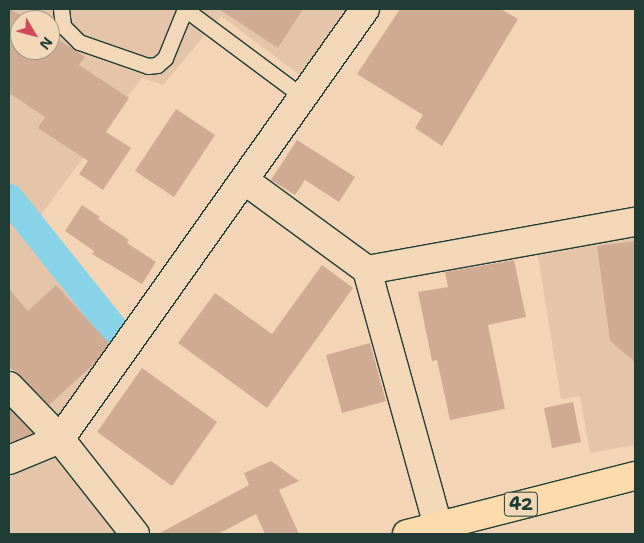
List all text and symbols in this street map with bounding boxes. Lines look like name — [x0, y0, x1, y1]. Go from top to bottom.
north arrow — [10, 10, 60, 60]
text: N — [36, 34, 57, 53]
road number: 42 — [504, 488, 538, 520]

